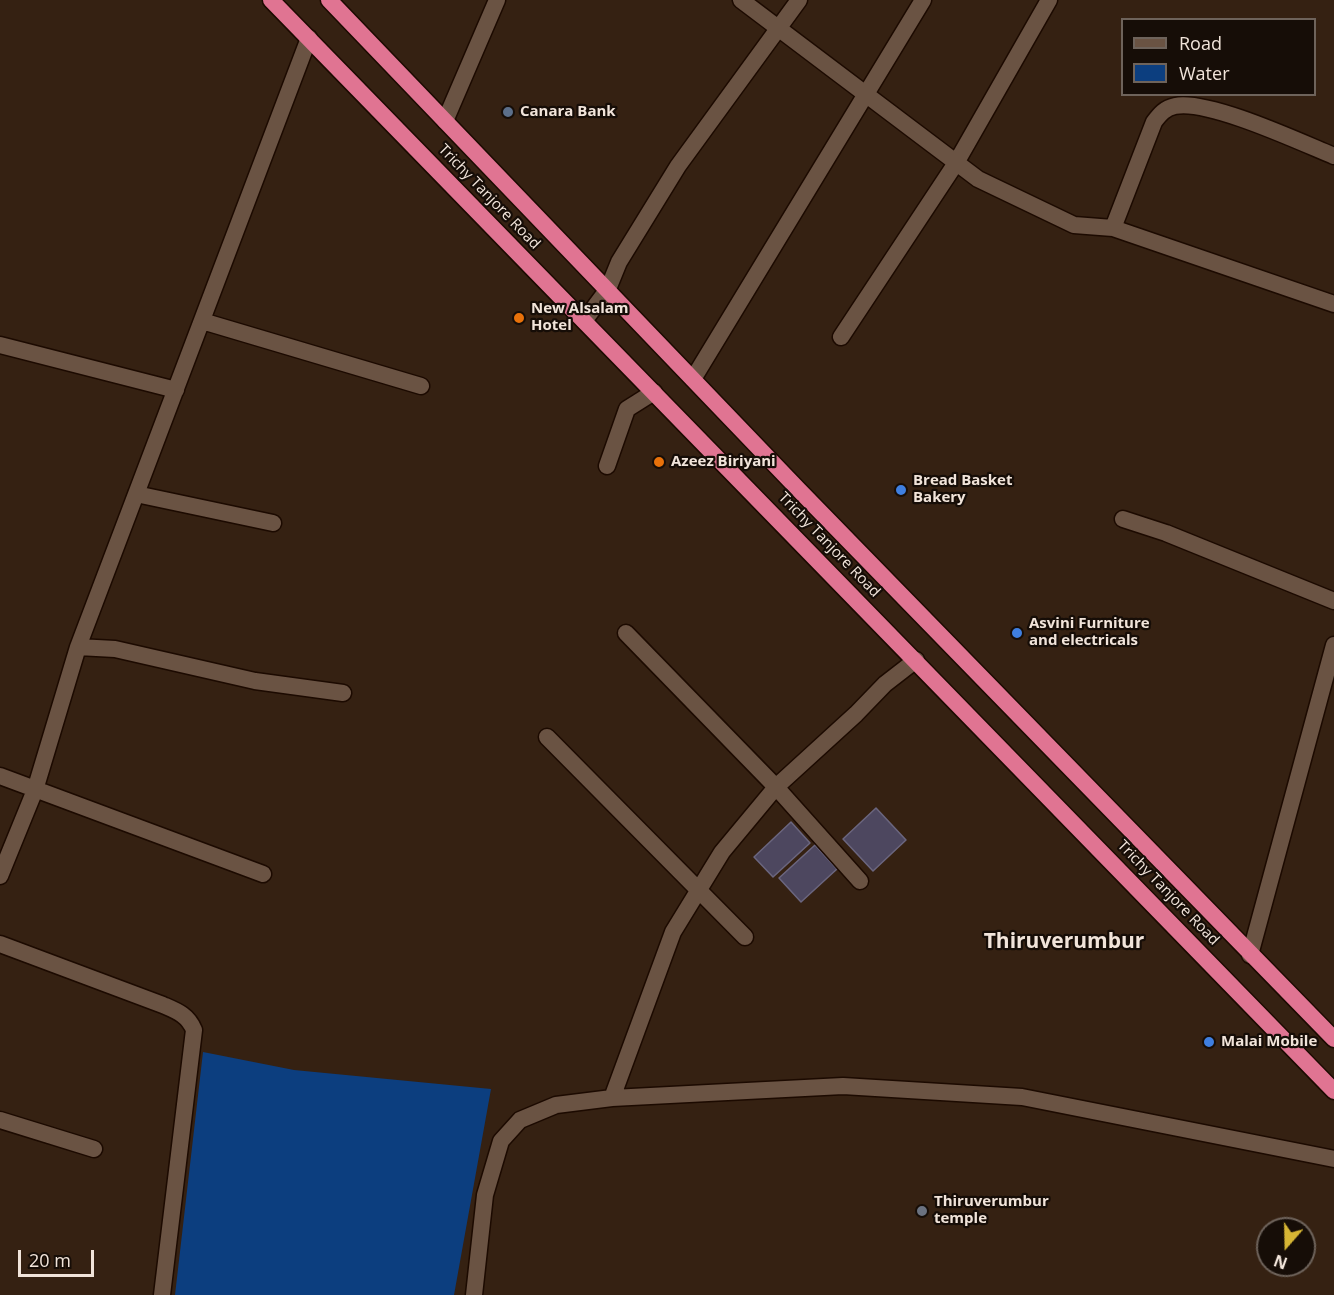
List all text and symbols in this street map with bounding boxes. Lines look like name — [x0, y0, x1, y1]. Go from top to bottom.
legend — [1121, 18, 1316, 96]
text: Road — [1179, 31, 1222, 55]
text: Water — [1179, 61, 1230, 85]
place label: Canara Bank — [520, 103, 616, 121]
marker: Canara Bank — [501, 105, 515, 119]
street label: Trichy Tanjore Road — [434, 141, 544, 253]
place label: New Alsalam Hotel — [531, 300, 629, 335]
marker: New Alsalam Hotel — [512, 311, 526, 325]
place label: Azeez Biriyani — [671, 453, 776, 471]
marker: Azeez Biriyani — [652, 455, 666, 469]
place label: Bread Basket Bakery — [913, 472, 1012, 507]
marker: Bread Basket Bakery — [894, 483, 908, 497]
street label: Trichy Tanjore Road — [774, 489, 884, 601]
place label: Asvini Furniture and electricals — [1029, 615, 1150, 650]
marker: Asvini Furniture and electricals — [1010, 626, 1024, 640]
street label: Trichy Tanjore Road — [1113, 837, 1223, 949]
district label: Thiruverumbur — [984, 929, 1144, 955]
place label: Malai Mobile — [1221, 1033, 1317, 1051]
marker: Malai Mobile — [1202, 1035, 1216, 1049]
place label: Thiruverumbur temple — [934, 1193, 1049, 1228]
marker: Thiruverumbur temple — [915, 1204, 929, 1218]
north arrow — [1256, 1217, 1316, 1277]
scale bar — [21, 1238, 98, 1276]
text: 20 m — [29, 1248, 71, 1272]
text: N — [1271, 1249, 1290, 1275]

